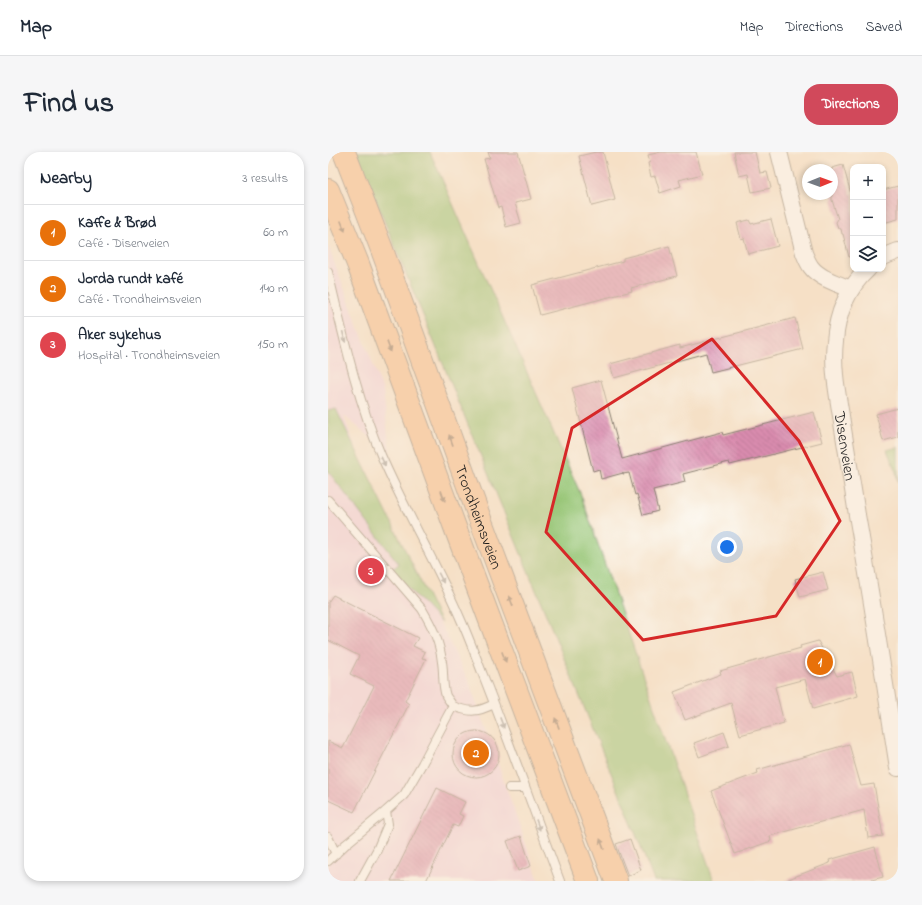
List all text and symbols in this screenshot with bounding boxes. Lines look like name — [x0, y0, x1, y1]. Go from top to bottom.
text: Map — [20, 14, 52, 41]
text: Map — [740, 17, 763, 38]
text: Directions — [785, 17, 843, 38]
text: Saved — [865, 17, 902, 38]
text: Find us — [24, 84, 114, 125]
button: Directions — [804, 84, 898, 125]
north arrow — [802, 164, 838, 200]
map controls — [850, 164, 886, 272]
button: + — [850, 164, 886, 200]
text: Nearby — [40, 166, 92, 191]
text: 3 results — [242, 169, 288, 188]
button: − — [850, 200, 886, 236]
text: Kaffe & Brød — [78, 212, 156, 234]
one-way arrow — [340, 220, 346, 232]
text: 1 — [51, 223, 55, 242]
text: 60 m — [263, 223, 288, 242]
text: Café · Disenveien — [78, 234, 169, 253]
button: layers — [850, 236, 886, 272]
text: Jorda rundt kafé — [78, 268, 183, 290]
text: 2 — [50, 279, 56, 298]
text: 140 m — [260, 279, 288, 298]
text: Café · Trondheimsveien — [78, 290, 201, 309]
text: Aker sykehus — [78, 324, 162, 346]
one-way arrow — [341, 331, 347, 344]
text: 3 — [50, 335, 56, 354]
text: 150 m — [257, 335, 288, 354]
one-way arrow — [386, 342, 392, 354]
text: Hospital · Trondheimsveien — [78, 346, 220, 365]
street label: Disenveien — [826, 409, 861, 483]
one-way arrow — [448, 433, 454, 445]
one-way arrow — [380, 455, 387, 467]
street label: Trondheimsveien — [447, 462, 508, 573]
one-way arrow — [441, 490, 447, 502]
your location — [717, 537, 737, 557]
pin: 3 — [358, 556, 384, 586]
one-way arrow — [438, 572, 444, 583]
one-way arrow — [507, 594, 513, 606]
pin: 1 — [807, 647, 833, 677]
one-way arrow — [501, 651, 507, 663]
one-way arrow — [553, 716, 559, 728]
one-way arrow — [499, 718, 505, 730]
pin: 2 — [463, 738, 489, 768]
one-way arrow — [536, 819, 542, 831]
one-way arrow — [599, 838, 605, 850]

